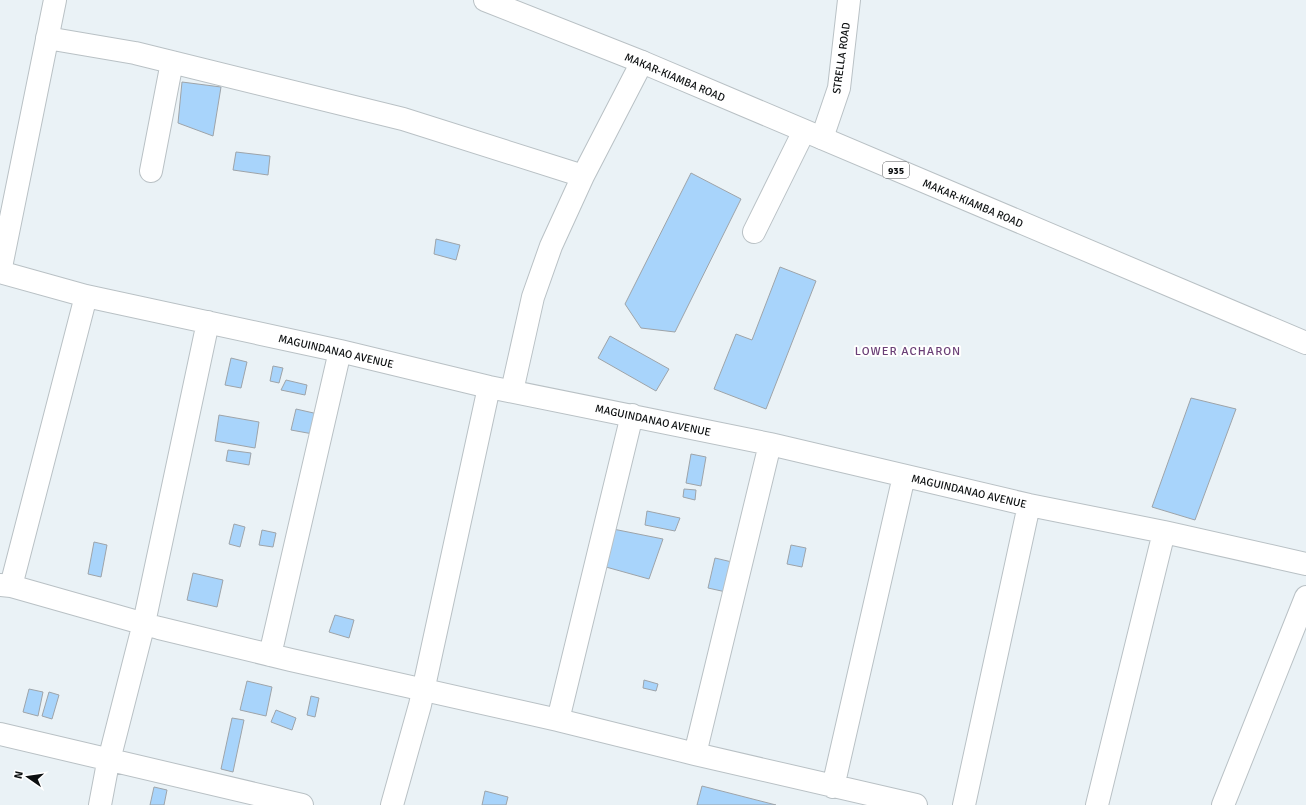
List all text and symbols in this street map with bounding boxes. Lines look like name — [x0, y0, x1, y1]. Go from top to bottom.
street label: STRELLA ROAD — [830, 22, 853, 95]
street label: MAKAR-KIAMBA ROAD — [623, 50, 727, 105]
road number: 935 — [883, 162, 909, 178]
street label: MAKAR-KIAMBA ROAD — [921, 176, 1025, 231]
street label: MAGUINDANAO AVENUE — [277, 332, 395, 371]
district label: LOWER ACHARON — [855, 344, 961, 359]
street label: MAGUINDANAO AVENUE — [594, 402, 712, 439]
street label: MAGUINDANAO AVENUE — [910, 472, 1028, 511]
north arrow — [8, 757, 48, 797]
text: N — [12, 770, 26, 780]

